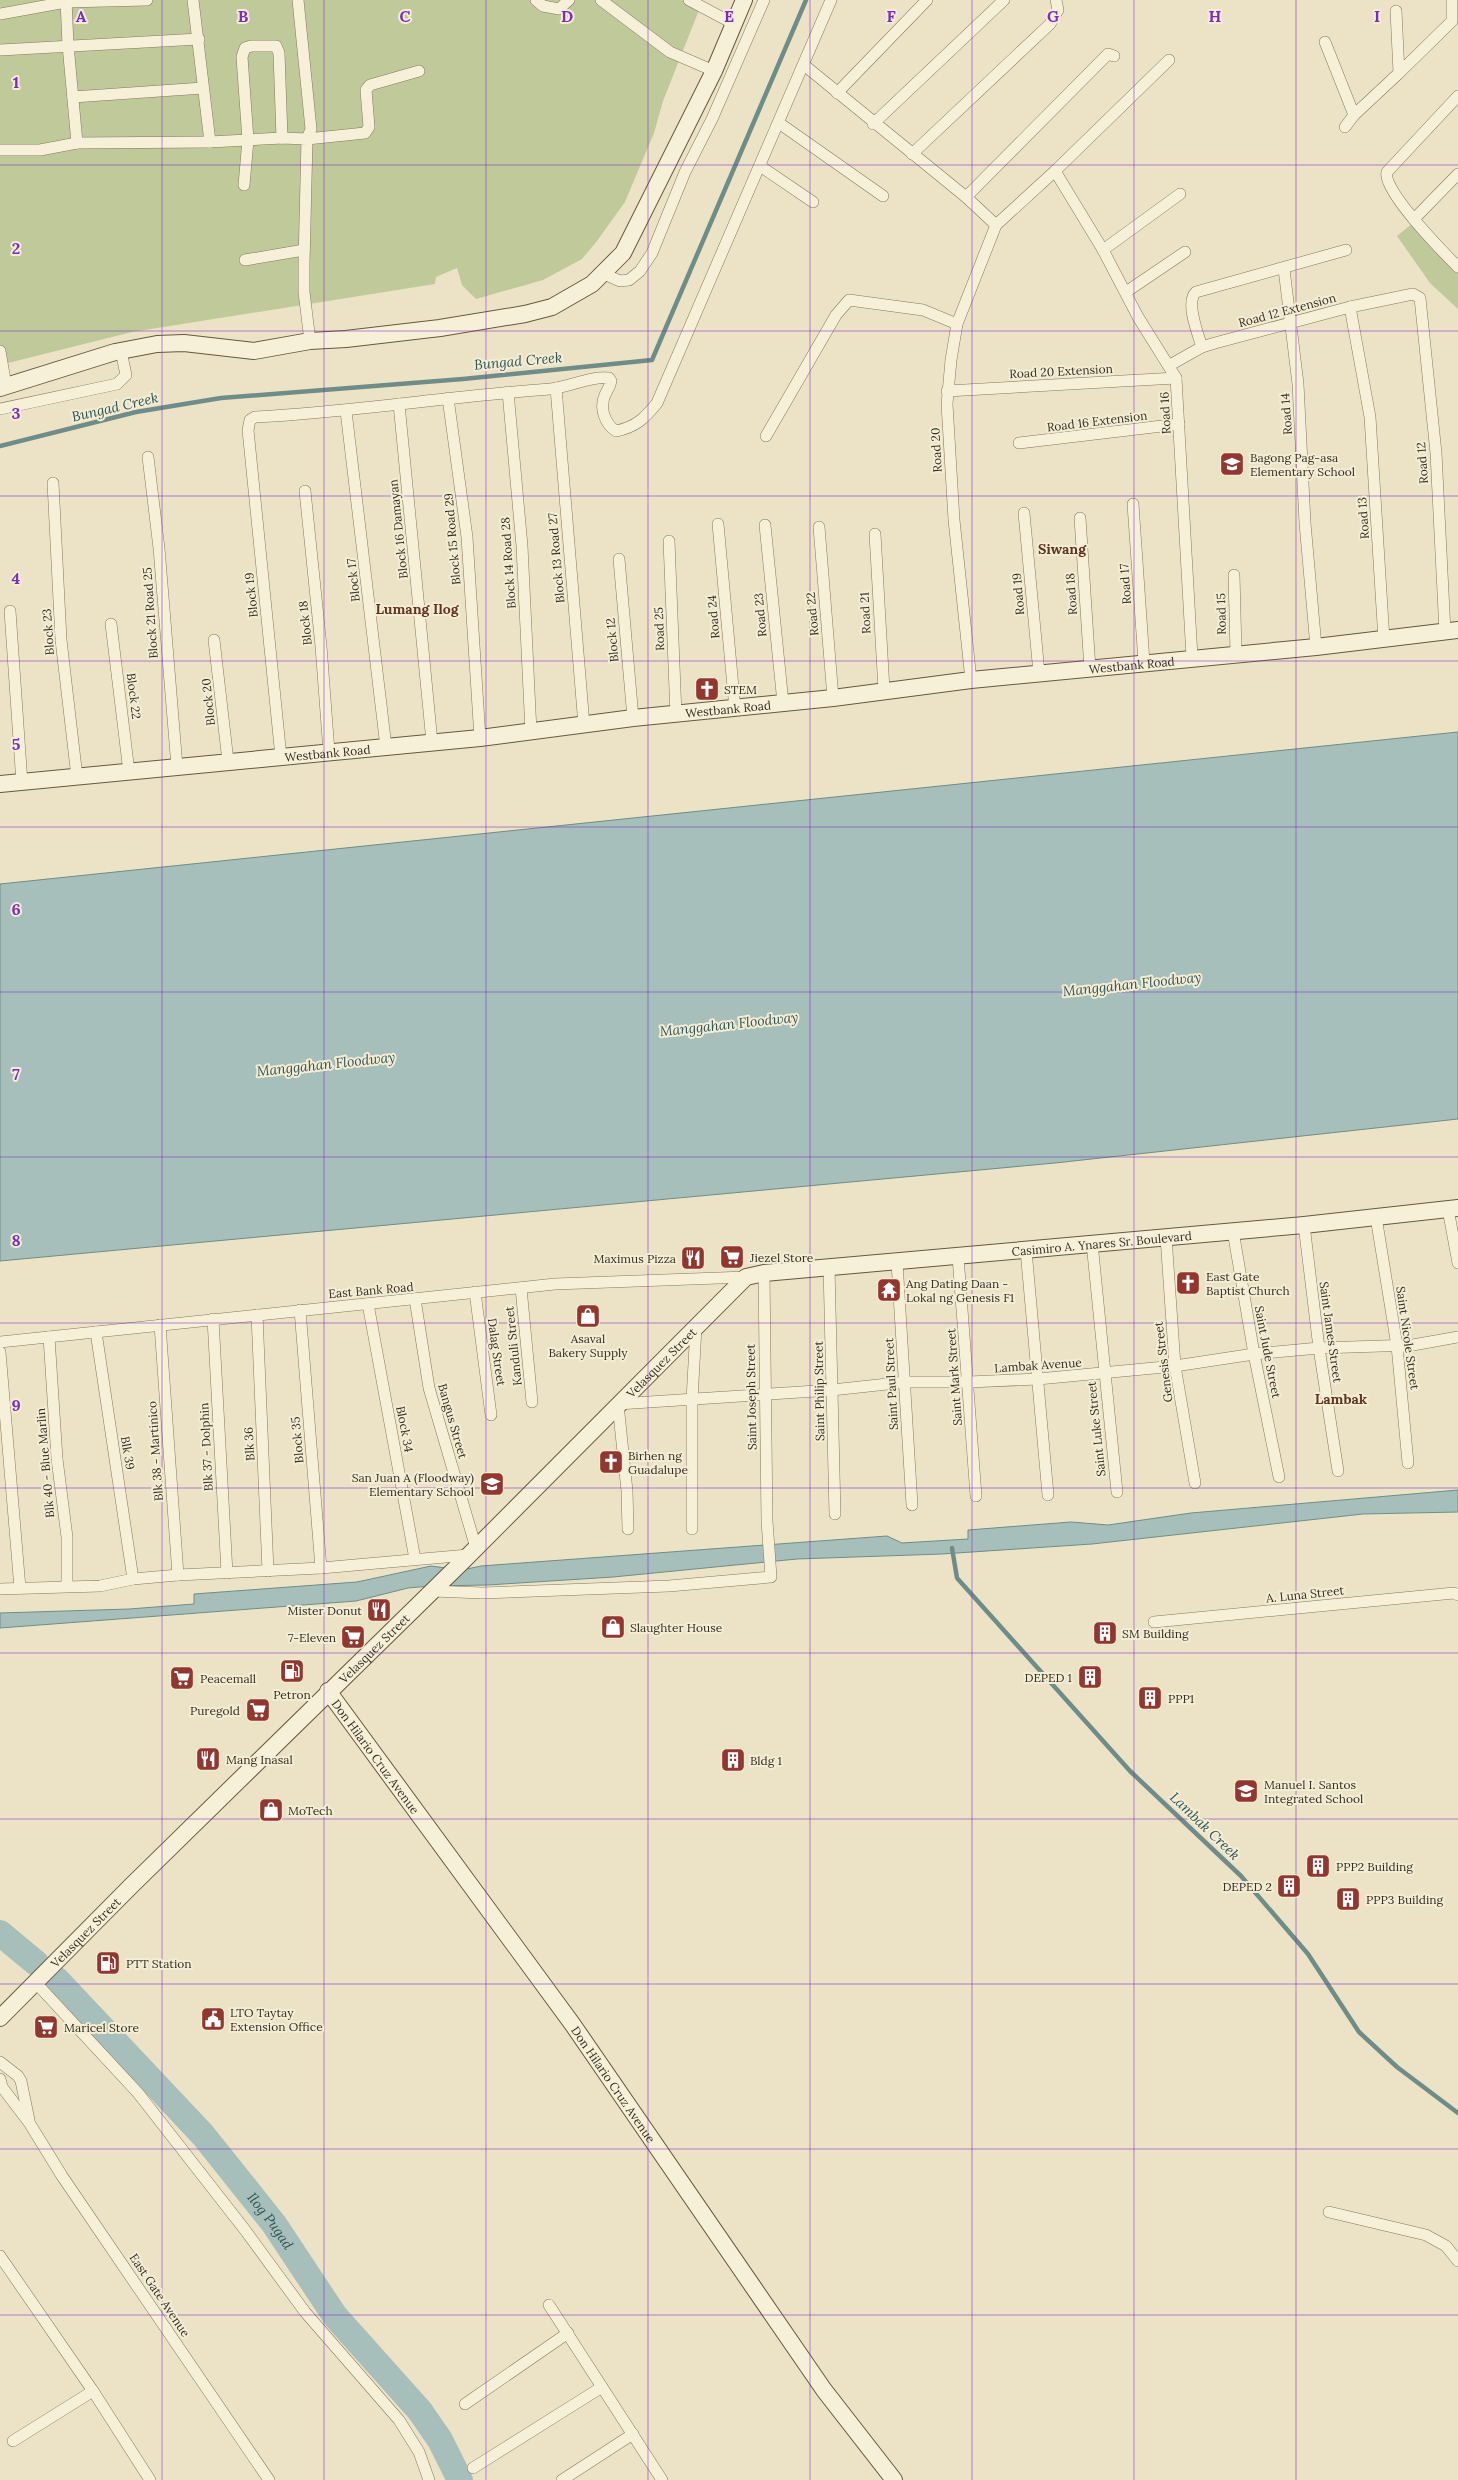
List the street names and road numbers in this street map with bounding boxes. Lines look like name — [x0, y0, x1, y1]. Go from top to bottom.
street label: Road 12 Extension — [1237, 290, 1337, 330]
street label: Road 20 Extension — [1009, 361, 1113, 381]
street label: Road 16 — [1156, 391, 1174, 435]
street label: Road 14 — [1277, 392, 1295, 435]
street label: Road 16 Extension — [1046, 407, 1148, 435]
street label: Road 20 — [927, 427, 945, 473]
street label: Road 12 — [1413, 442, 1431, 484]
street label: Block 16 Damayan — [385, 479, 411, 579]
street label: Block 15 Road 29 — [441, 492, 463, 586]
street label: Road 13 — [1354, 496, 1372, 540]
street label: Block 13 Road 27 — [545, 512, 567, 604]
street label: Block 14 Road 28 — [497, 516, 519, 609]
street label: Block 17 — [343, 557, 363, 602]
street label: Road 17 — [1116, 563, 1134, 605]
street label: Block 21 Road 25 — [139, 567, 161, 659]
street label: Block 19 — [241, 572, 261, 618]
street label: Road 19 — [1009, 572, 1027, 616]
street label: Road 18 — [1062, 572, 1080, 616]
street label: Road 22 — [803, 591, 821, 637]
street label: Road 23 — [751, 592, 769, 638]
street label: Road 21 — [856, 592, 874, 634]
street label: Road 15 — [1213, 593, 1229, 635]
street label: Road 24 — [704, 594, 722, 639]
street label: Block 18 — [295, 600, 315, 646]
street label: Road 25 — [651, 607, 667, 651]
street label: Block 23 — [39, 608, 57, 656]
street label: Block 12 — [603, 617, 621, 663]
street label: Westbank Road — [1088, 653, 1175, 676]
street label: Block 22 — [124, 672, 144, 720]
street label: Block 20 — [198, 678, 218, 726]
street label: Westbank Road — [684, 697, 772, 720]
street label: Westbank Road — [284, 741, 371, 764]
street label: Casimiro A. Ynares Sr. Boulevard — [1011, 1228, 1192, 1258]
street label: East Bank Road — [328, 1279, 414, 1301]
street label: Saint James Street — [1316, 1281, 1346, 1384]
street label: Saint Nicole Street — [1393, 1285, 1423, 1391]
street label: Kanduli Street — [501, 1305, 525, 1386]
street label: Saint Jude Street — [1252, 1305, 1284, 1400]
street label: Dalag Street — [485, 1317, 509, 1387]
street label: Genesis Street — [1151, 1320, 1175, 1403]
street label: Velasquez Street — [622, 1324, 699, 1401]
street label: Saint Mark Street — [943, 1328, 965, 1426]
street label: Saint Paul Street — [881, 1337, 901, 1430]
street label: Saint Philip Street — [811, 1340, 827, 1441]
street label: Saint Joseph Street — [743, 1343, 759, 1450]
street label: Lambak Avenue — [994, 1354, 1083, 1376]
street label: Saint Luke Street — [1084, 1380, 1108, 1477]
street label: Bangus Street — [435, 1382, 471, 1461]
street label: Blk 38 - Martinico — [144, 1400, 166, 1502]
street label: Blk 37 - Dolphin — [196, 1402, 216, 1492]
street label: Block 34 — [393, 1405, 417, 1454]
street label: Blk 40 - Blue Marlin — [33, 1408, 57, 1518]
street label: Block 35 — [287, 1416, 307, 1464]
street label: Blk 36 — [241, 1427, 257, 1461]
street label: Blk 39 — [118, 1435, 138, 1471]
street label: A. Luna Street — [1264, 1582, 1345, 1606]
street label: Velasquez Street — [335, 1610, 413, 1687]
street label: Don Hilario Cruz Avenue — [329, 1696, 423, 1817]
street label: Velasquez Street — [46, 1894, 124, 1971]
street label: Don Hilario Cruz Avenue — [568, 2023, 659, 2146]
street label: East Gate Avenue — [127, 2250, 194, 2340]

